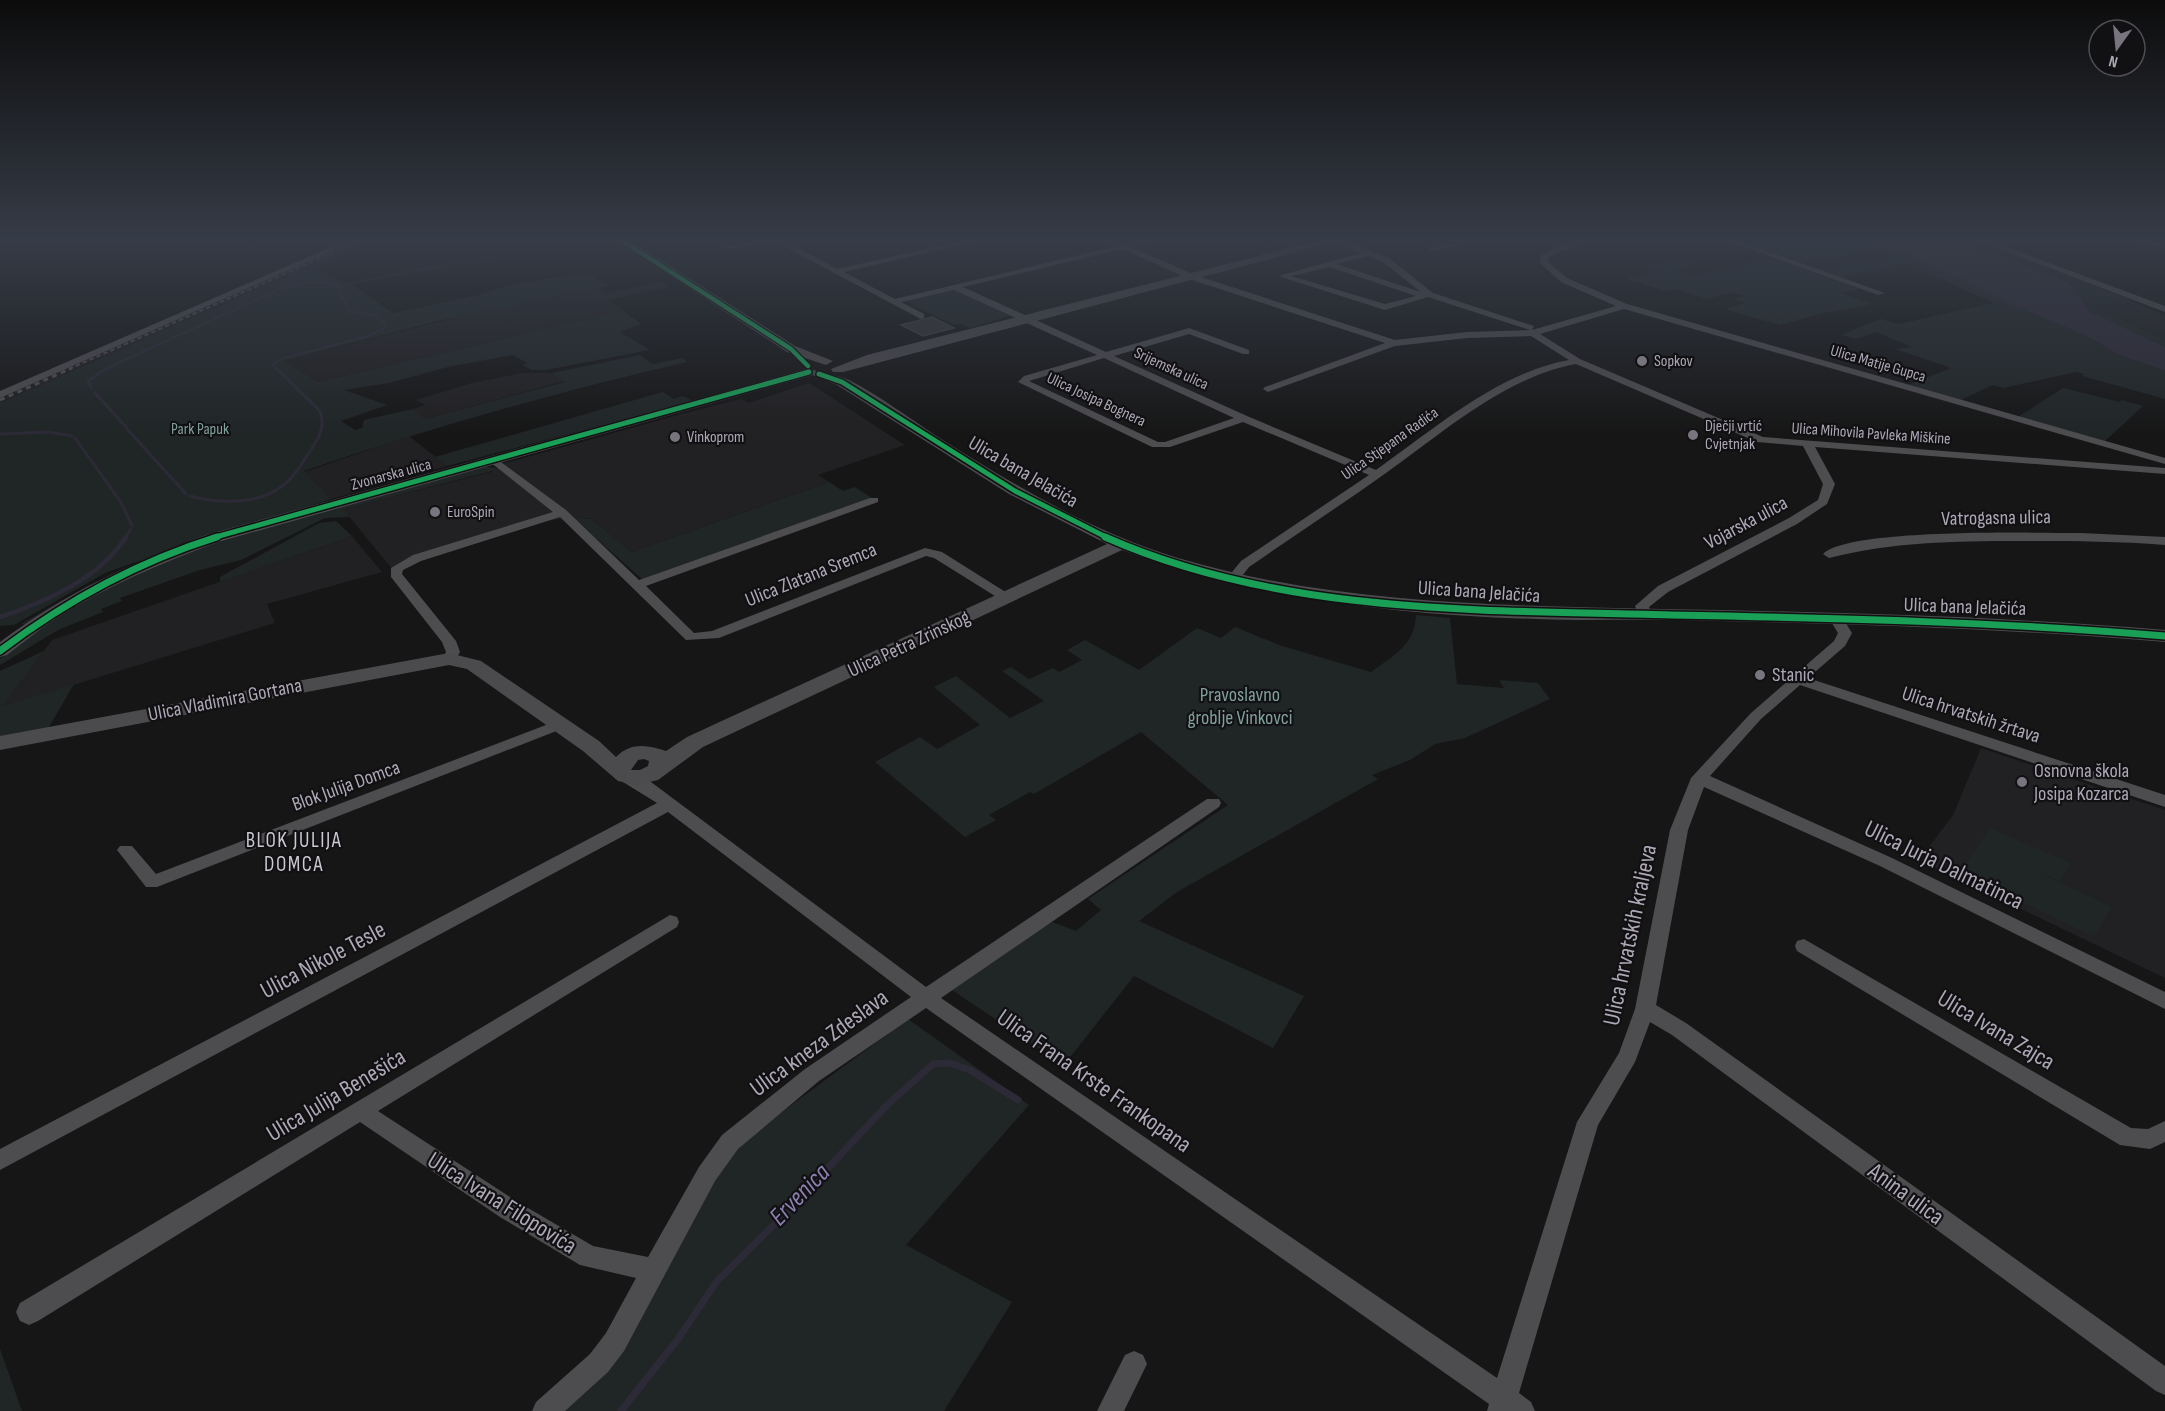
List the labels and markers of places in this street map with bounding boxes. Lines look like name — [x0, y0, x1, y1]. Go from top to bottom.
place label: Sopkov — [1654, 352, 1693, 371]
marker: Sopkov — [1635, 354, 1649, 368]
place label: Dječji vrtić Cvjetnjak — [1705, 417, 1762, 454]
place label: Vinkoprom — [687, 428, 744, 447]
marker: Dječji vrtić Cvjetnjak — [1686, 428, 1700, 442]
marker: Vinkoprom — [668, 430, 682, 444]
place label: EuroSpin — [447, 503, 495, 522]
marker: EuroSpin — [428, 505, 442, 519]
place label: Stanic — [1772, 663, 1815, 687]
marker: Stanic — [1753, 668, 1767, 682]
place label: Osnovna škola Josipa Kozarca — [2033, 759, 2129, 806]
marker: Osnovna škola Josipa Kozarca — [2015, 775, 2029, 789]

